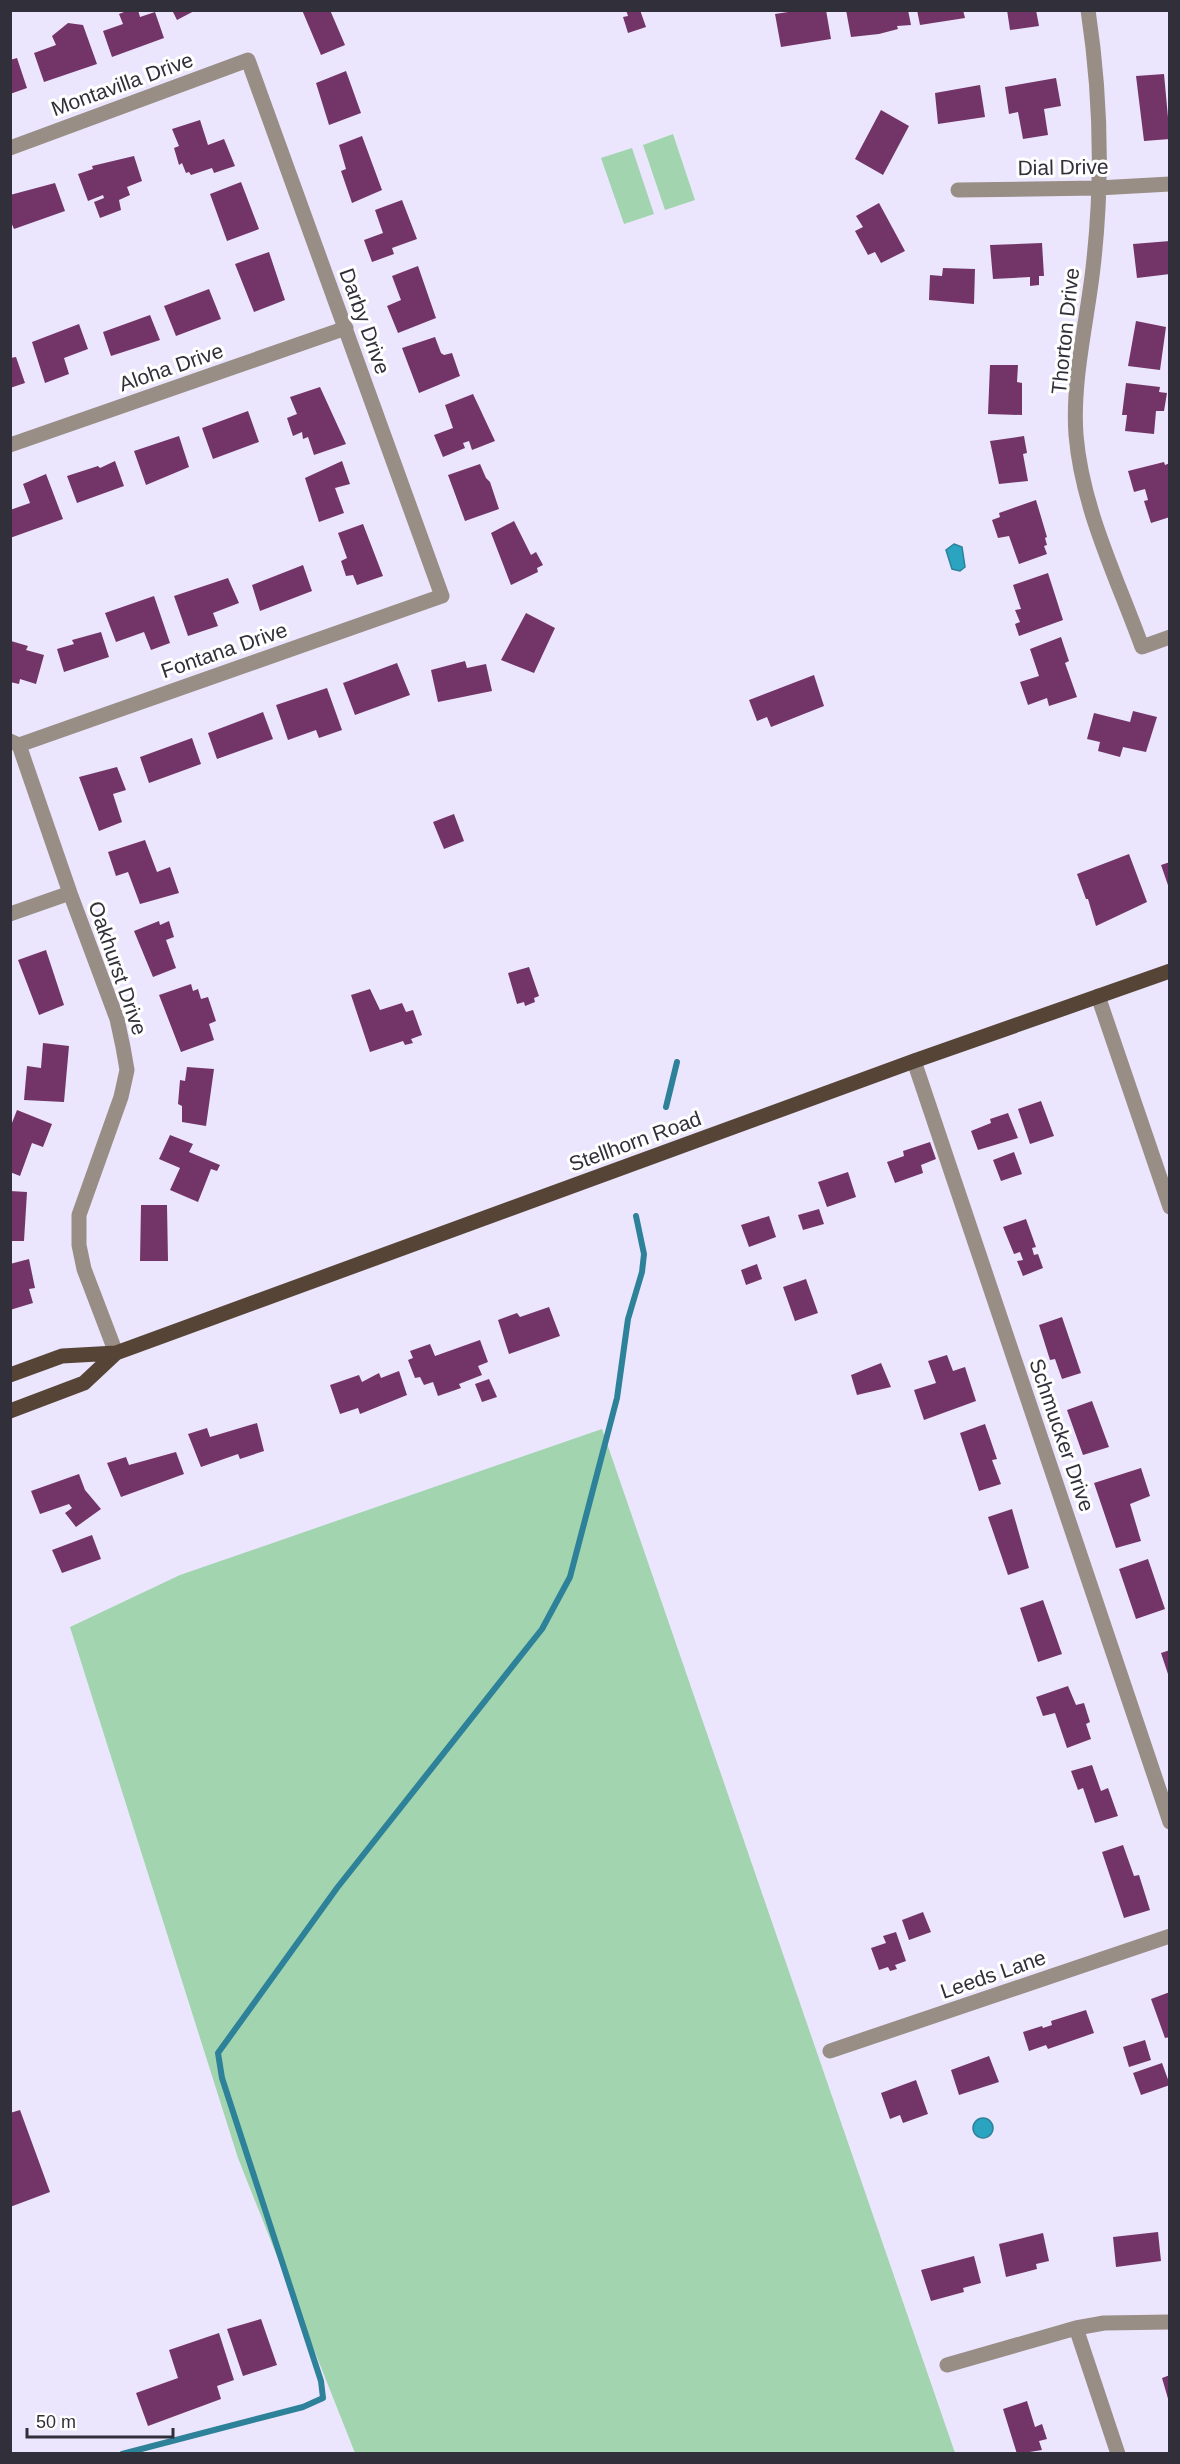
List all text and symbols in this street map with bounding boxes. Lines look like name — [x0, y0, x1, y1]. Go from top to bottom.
street label: Montavilla Drive — [48, 48, 196, 120]
street label: Dial Drive — [1017, 155, 1109, 179]
street label: Darby Drive — [335, 265, 395, 377]
street label: Thorton Drive — [1047, 267, 1083, 395]
street label: Aloha Drive — [116, 338, 226, 396]
street label: Fontana Drive — [158, 618, 290, 682]
street label: Oakhurst Drive — [84, 898, 152, 1038]
street label: Stellhorn Road — [566, 1106, 704, 1176]
street label: Schmucker Drive — [1025, 1356, 1099, 1514]
street label: Leeds Lane — [937, 1945, 1049, 2003]
scale bar — [27, 2401, 172, 2439]
text: 50 m — [36, 2412, 76, 2432]

